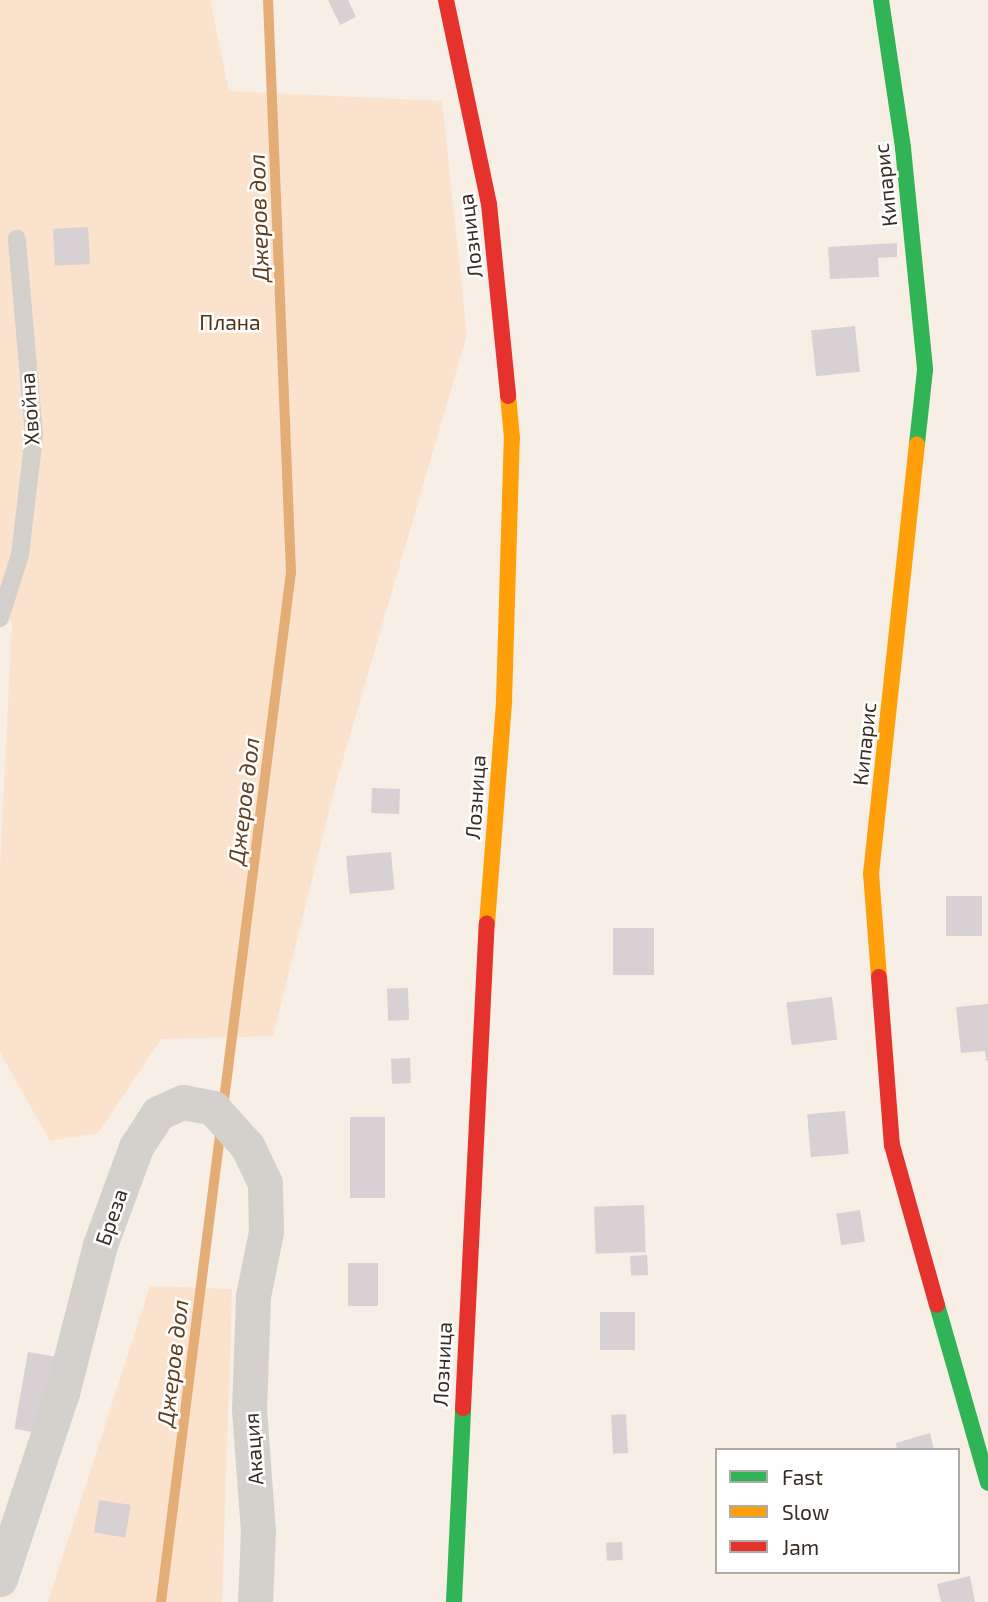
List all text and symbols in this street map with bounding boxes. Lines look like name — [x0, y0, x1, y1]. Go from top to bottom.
street label: Кипарис — [868, 142, 902, 228]
water label: Джеров дол — [242, 153, 274, 283]
street label: Лозница — [452, 192, 488, 280]
park label: Плана — [199, 309, 261, 335]
street label: Хвойна — [14, 372, 44, 446]
street label: Кипарис — [847, 701, 881, 787]
water label: Джеров дол — [221, 736, 265, 866]
street label: Лозница — [459, 754, 491, 840]
street label: Бреза — [90, 1185, 132, 1249]
water label: Джеров дол — [150, 1298, 194, 1428]
street label: Лозница — [427, 1321, 457, 1407]
street label: Акация — [238, 1412, 268, 1486]
legend — [715, 1448, 960, 1574]
text: Fast — [782, 1464, 823, 1489]
text: Slow — [782, 1499, 829, 1524]
text: Jam — [782, 1534, 819, 1559]

